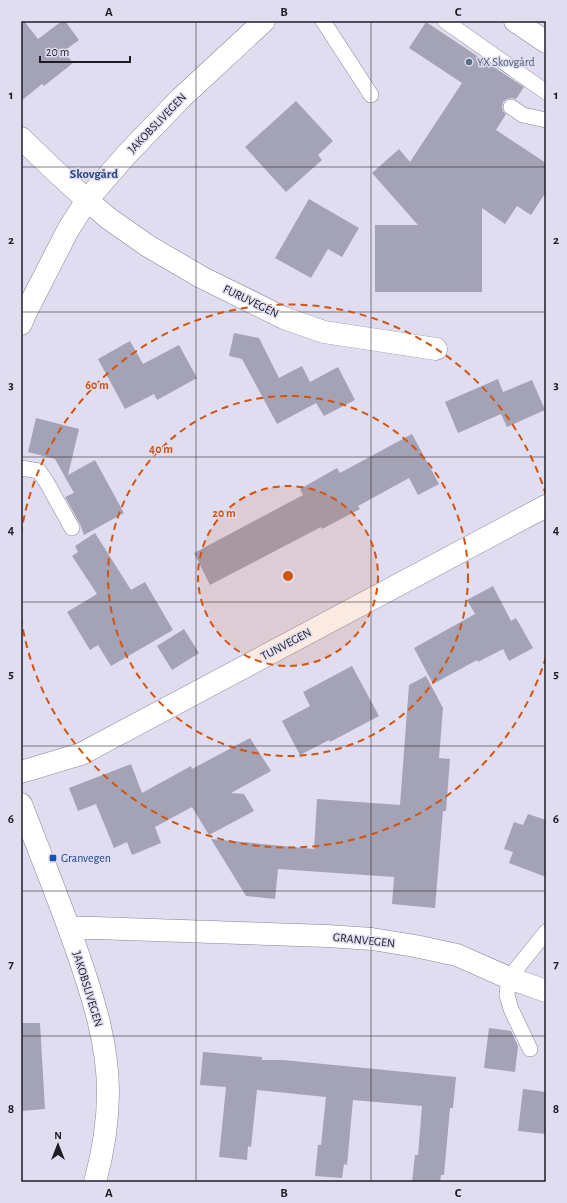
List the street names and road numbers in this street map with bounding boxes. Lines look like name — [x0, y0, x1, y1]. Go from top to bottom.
street label: JAKOBSLIVEGEN — [126, 91, 188, 155]
street label: FURUVEGEN — [221, 282, 281, 320]
street label: TUNVEGEN — [259, 626, 313, 662]
street label: GRANVEGEN — [332, 931, 396, 949]
street label: JAKOBSLIVEGEN — [71, 950, 105, 1028]

